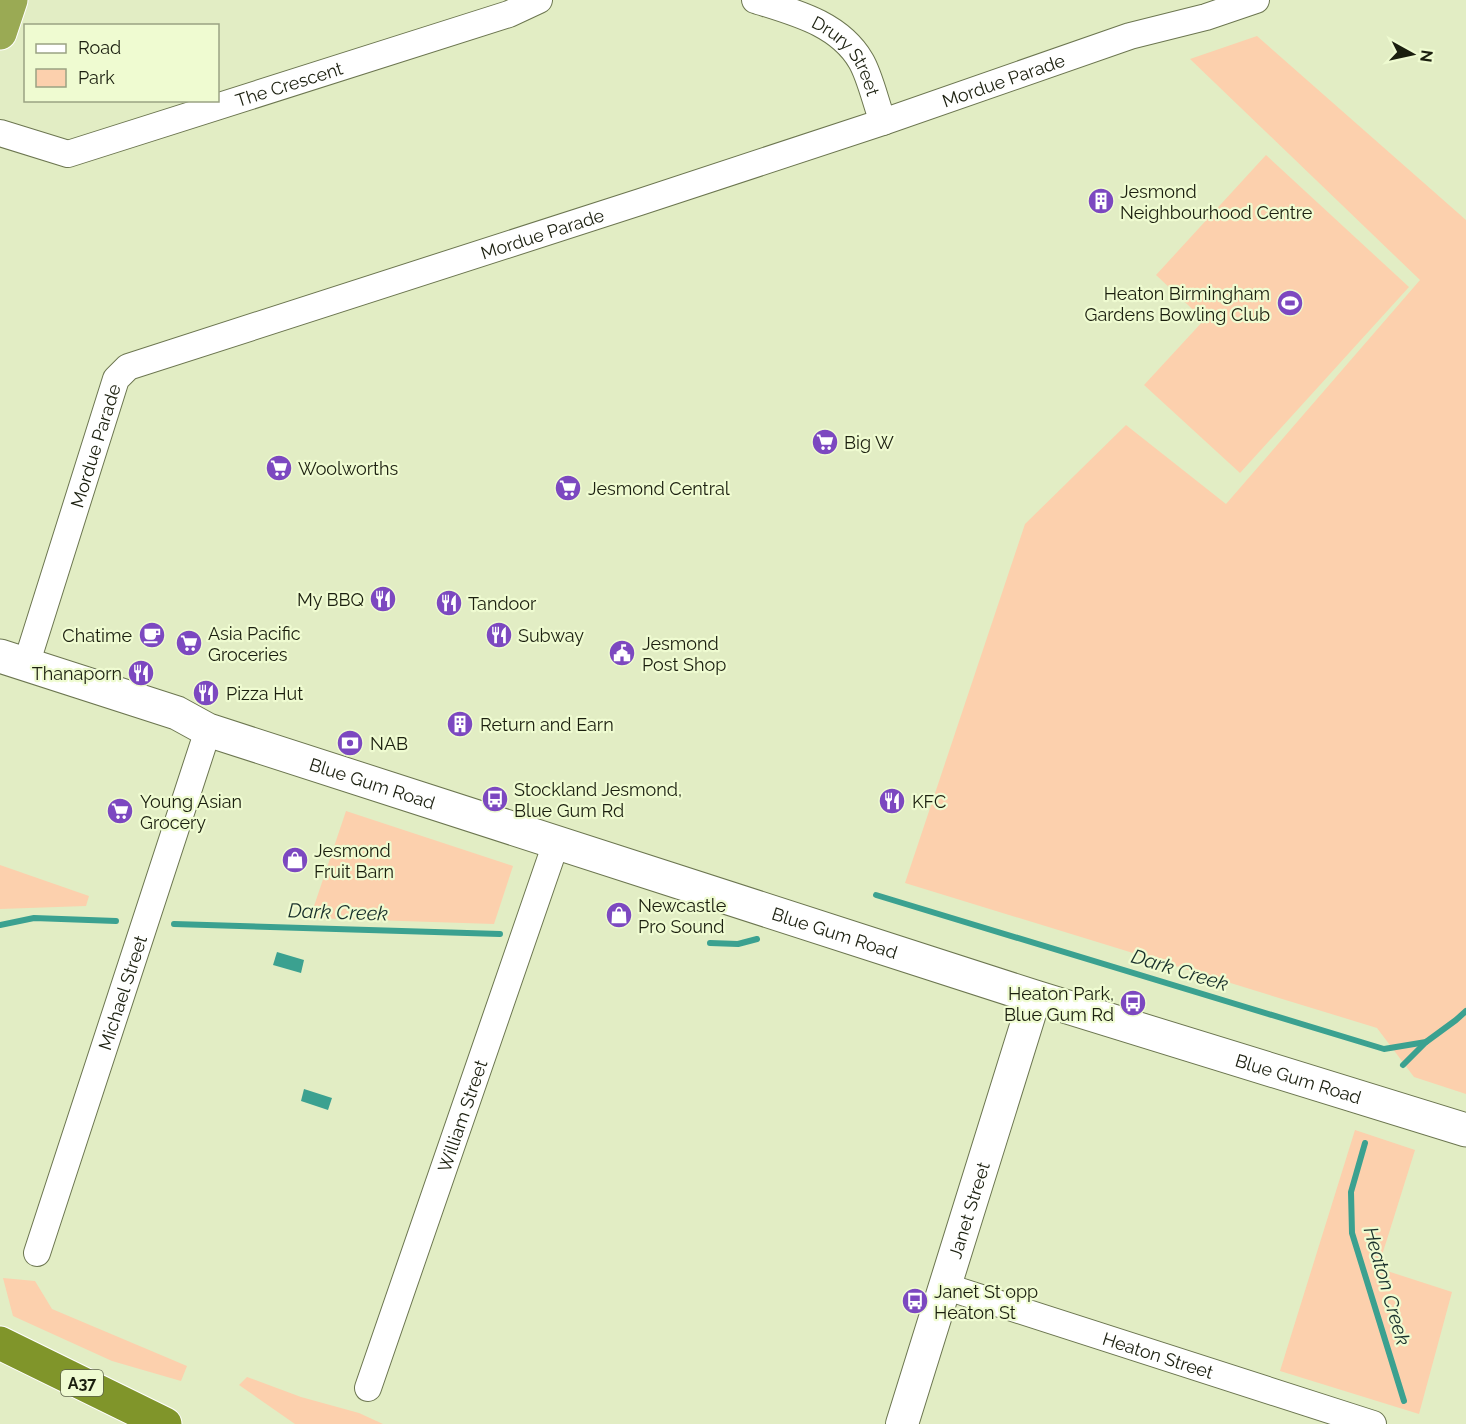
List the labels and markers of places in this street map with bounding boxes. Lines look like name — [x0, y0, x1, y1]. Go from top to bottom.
place label: Jesmond Neighbourhood Centre — [1120, 181, 1313, 223]
building icon: Jesmond Neighbourhood Centre — [1086, 186, 1116, 216]
place label: Heaton Birmingham Gardens Bowling Club — [1085, 283, 1270, 325]
sports icon: Heaton Birmingham Gardens Bowling Club — [1275, 288, 1305, 318]
supermarket icon: Big W — [810, 427, 840, 457]
place label: Big W — [844, 432, 894, 453]
supermarket icon: Woolworths — [264, 453, 294, 483]
place label: Woolworths — [298, 458, 398, 479]
supermarket icon: Jesmond Central — [553, 473, 583, 503]
place label: Jesmond Central — [588, 478, 730, 499]
restaurant icon: My BBQ — [368, 584, 398, 614]
restaurant icon: Tandoor — [434, 588, 464, 618]
place label: My BBQ — [297, 589, 364, 610]
place label: Tandoor — [468, 593, 537, 614]
cafe icon: Chatime — [137, 620, 167, 650]
restaurant icon: Subway — [484, 620, 514, 650]
place label: Asia Pacific Groceries — [208, 623, 301, 665]
place label: Chatime — [62, 625, 132, 646]
place label: Subway — [518, 625, 584, 646]
supermarket icon: Asia Pacific Groceries — [174, 628, 204, 658]
place label: Jesmond Post Shop — [642, 633, 726, 675]
public building icon: Jesmond Post Shop — [607, 638, 637, 668]
restaurant icon: Thanaporn — [126, 658, 156, 688]
place label: Thanaporn — [32, 663, 122, 684]
restaurant icon: Pizza Hut — [191, 678, 221, 708]
place label: Pizza Hut — [226, 683, 303, 704]
building icon: Return and Earn — [445, 709, 475, 739]
place label: Return and Earn — [480, 714, 614, 735]
bank icon: NAB — [335, 728, 365, 758]
place label: NAB — [370, 733, 408, 754]
place label: Stockland Jesmond, Blue Gum Rd — [514, 779, 682, 821]
bus stop icon: Stockland Jesmond, Blue Gum Rd — [480, 784, 510, 814]
restaurant icon: KFC — [877, 786, 907, 816]
place label: Young Asian Grocery — [140, 791, 242, 833]
place label: KFC — [912, 791, 946, 812]
supermarket icon: Young Asian Grocery — [105, 796, 135, 826]
place label: Jesmond Fruit Barn — [314, 840, 394, 882]
shop icon: Jesmond Fruit Barn — [280, 845, 310, 875]
place label: Newcastle Pro Sound — [638, 895, 727, 937]
shop icon: Newcastle Pro Sound — [604, 900, 634, 930]
place label: Heaton Park, Blue Gum Rd — [1004, 983, 1114, 1025]
bus stop icon: Heaton Park, Blue Gum Rd — [1118, 988, 1148, 1018]
place label: Janet St opp Heaton St — [934, 1281, 1038, 1323]
bus stop icon: Janet St opp Heaton St — [900, 1286, 930, 1316]

